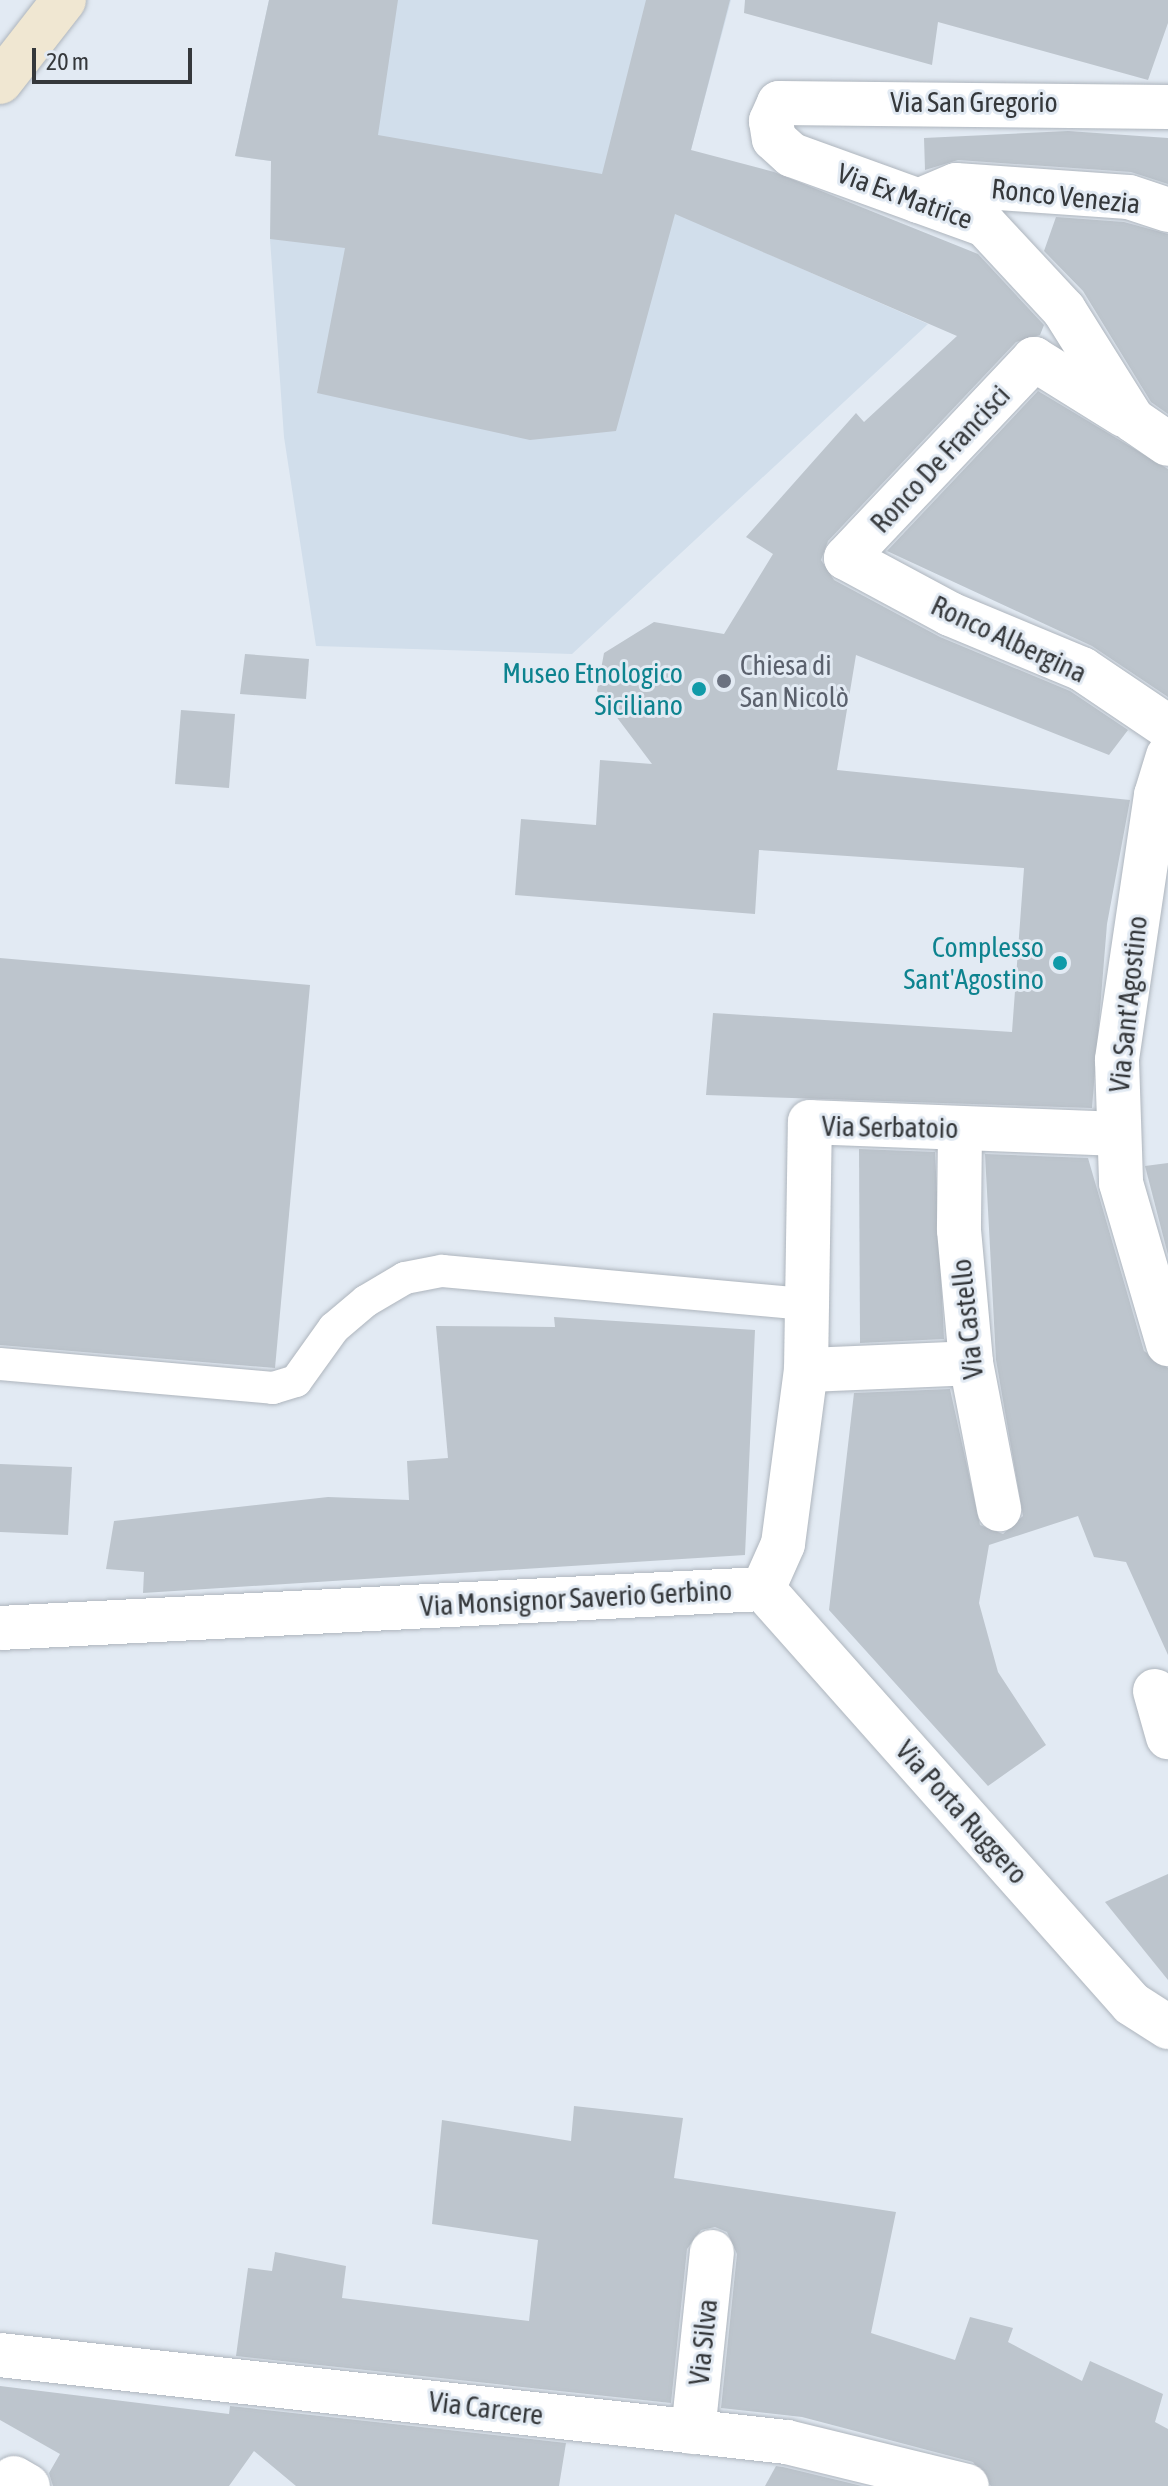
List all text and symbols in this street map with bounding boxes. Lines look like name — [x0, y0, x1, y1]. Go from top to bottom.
scale bar — [36, 32, 196, 82]
text: 20 m — [46, 48, 89, 75]
street label: Via San Gregorio — [890, 85, 1058, 119]
street label: Via Ex Matrice — [833, 156, 977, 236]
street label: Ronco Venezia — [990, 171, 1142, 221]
street label: Ronco De Francisci — [863, 378, 1017, 540]
street label: Ronco Albergina — [926, 588, 1092, 690]
place label: Chiesa di San Nicolò — [740, 648, 849, 714]
place label: Museo Etnologico Siciliano — [502, 656, 683, 722]
marker: Chiesa di San Nicolò — [715, 672, 733, 690]
marker: Museo Etnologico Siciliano — [690, 680, 708, 698]
street label: Via Sant'Agostino — [1102, 914, 1154, 1094]
place label: Complesso Sant'Agostino — [903, 930, 1044, 996]
marker: Complesso Sant'Agostino — [1051, 954, 1069, 972]
street label: Via Serbatoio — [821, 1109, 959, 1145]
street label: Via Castello — [944, 1257, 990, 1381]
street label: Via Monsignor Saverio Gerbino — [419, 1573, 733, 1623]
street label: Via Porta Ruggero — [889, 1733, 1035, 1891]
street label: Via Silva — [682, 2297, 724, 2387]
street label: Via Carcere — [427, 2384, 545, 2432]

